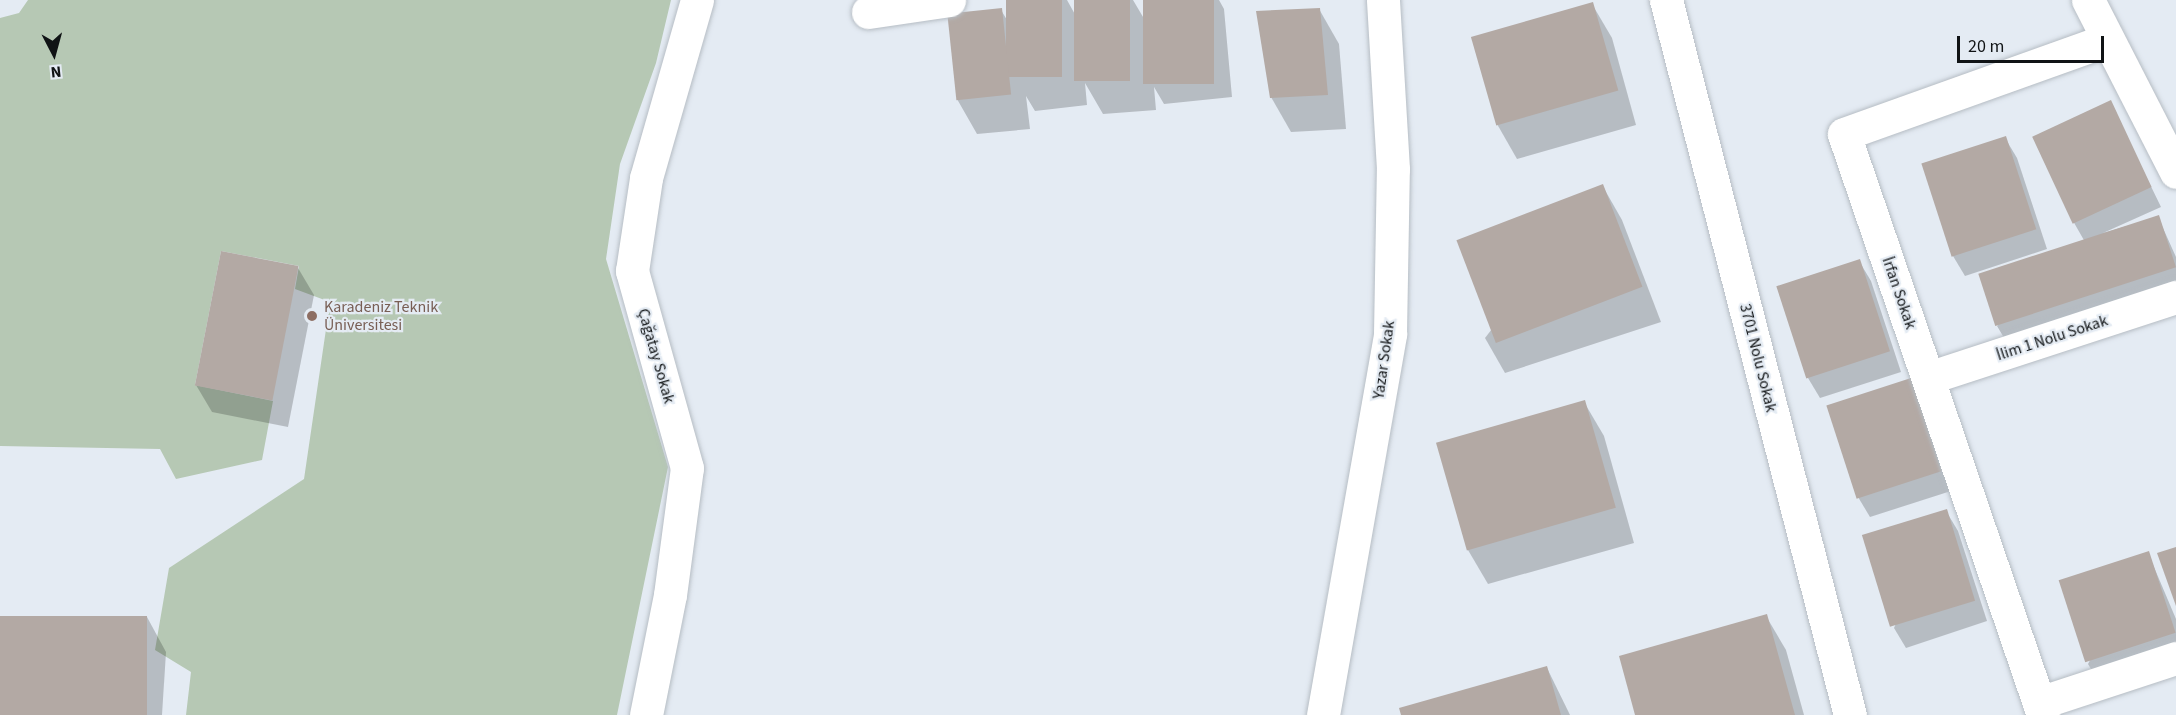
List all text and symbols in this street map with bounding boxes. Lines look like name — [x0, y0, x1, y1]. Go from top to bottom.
north arrow — [24, 24, 84, 84]
scale bar — [1960, 24, 2107, 62]
text: 20 m — [1968, 34, 2004, 59]
text: N — [49, 60, 62, 83]
street label: İrfan Sokak — [1878, 254, 1920, 332]
place label: Karadeniz Teknik Üniversitesi — [324, 297, 438, 335]
street label: 3701 Nolu Sokak — [1735, 302, 1781, 414]
street label: Çağatay Sokak — [633, 306, 679, 406]
marker: Karadeniz Teknik Üniversitesi — [305, 309, 319, 323]
street label: İlim 1 Nolu Sokak — [1994, 311, 2110, 365]
street label: Yazar Sokak — [1369, 320, 1399, 400]

